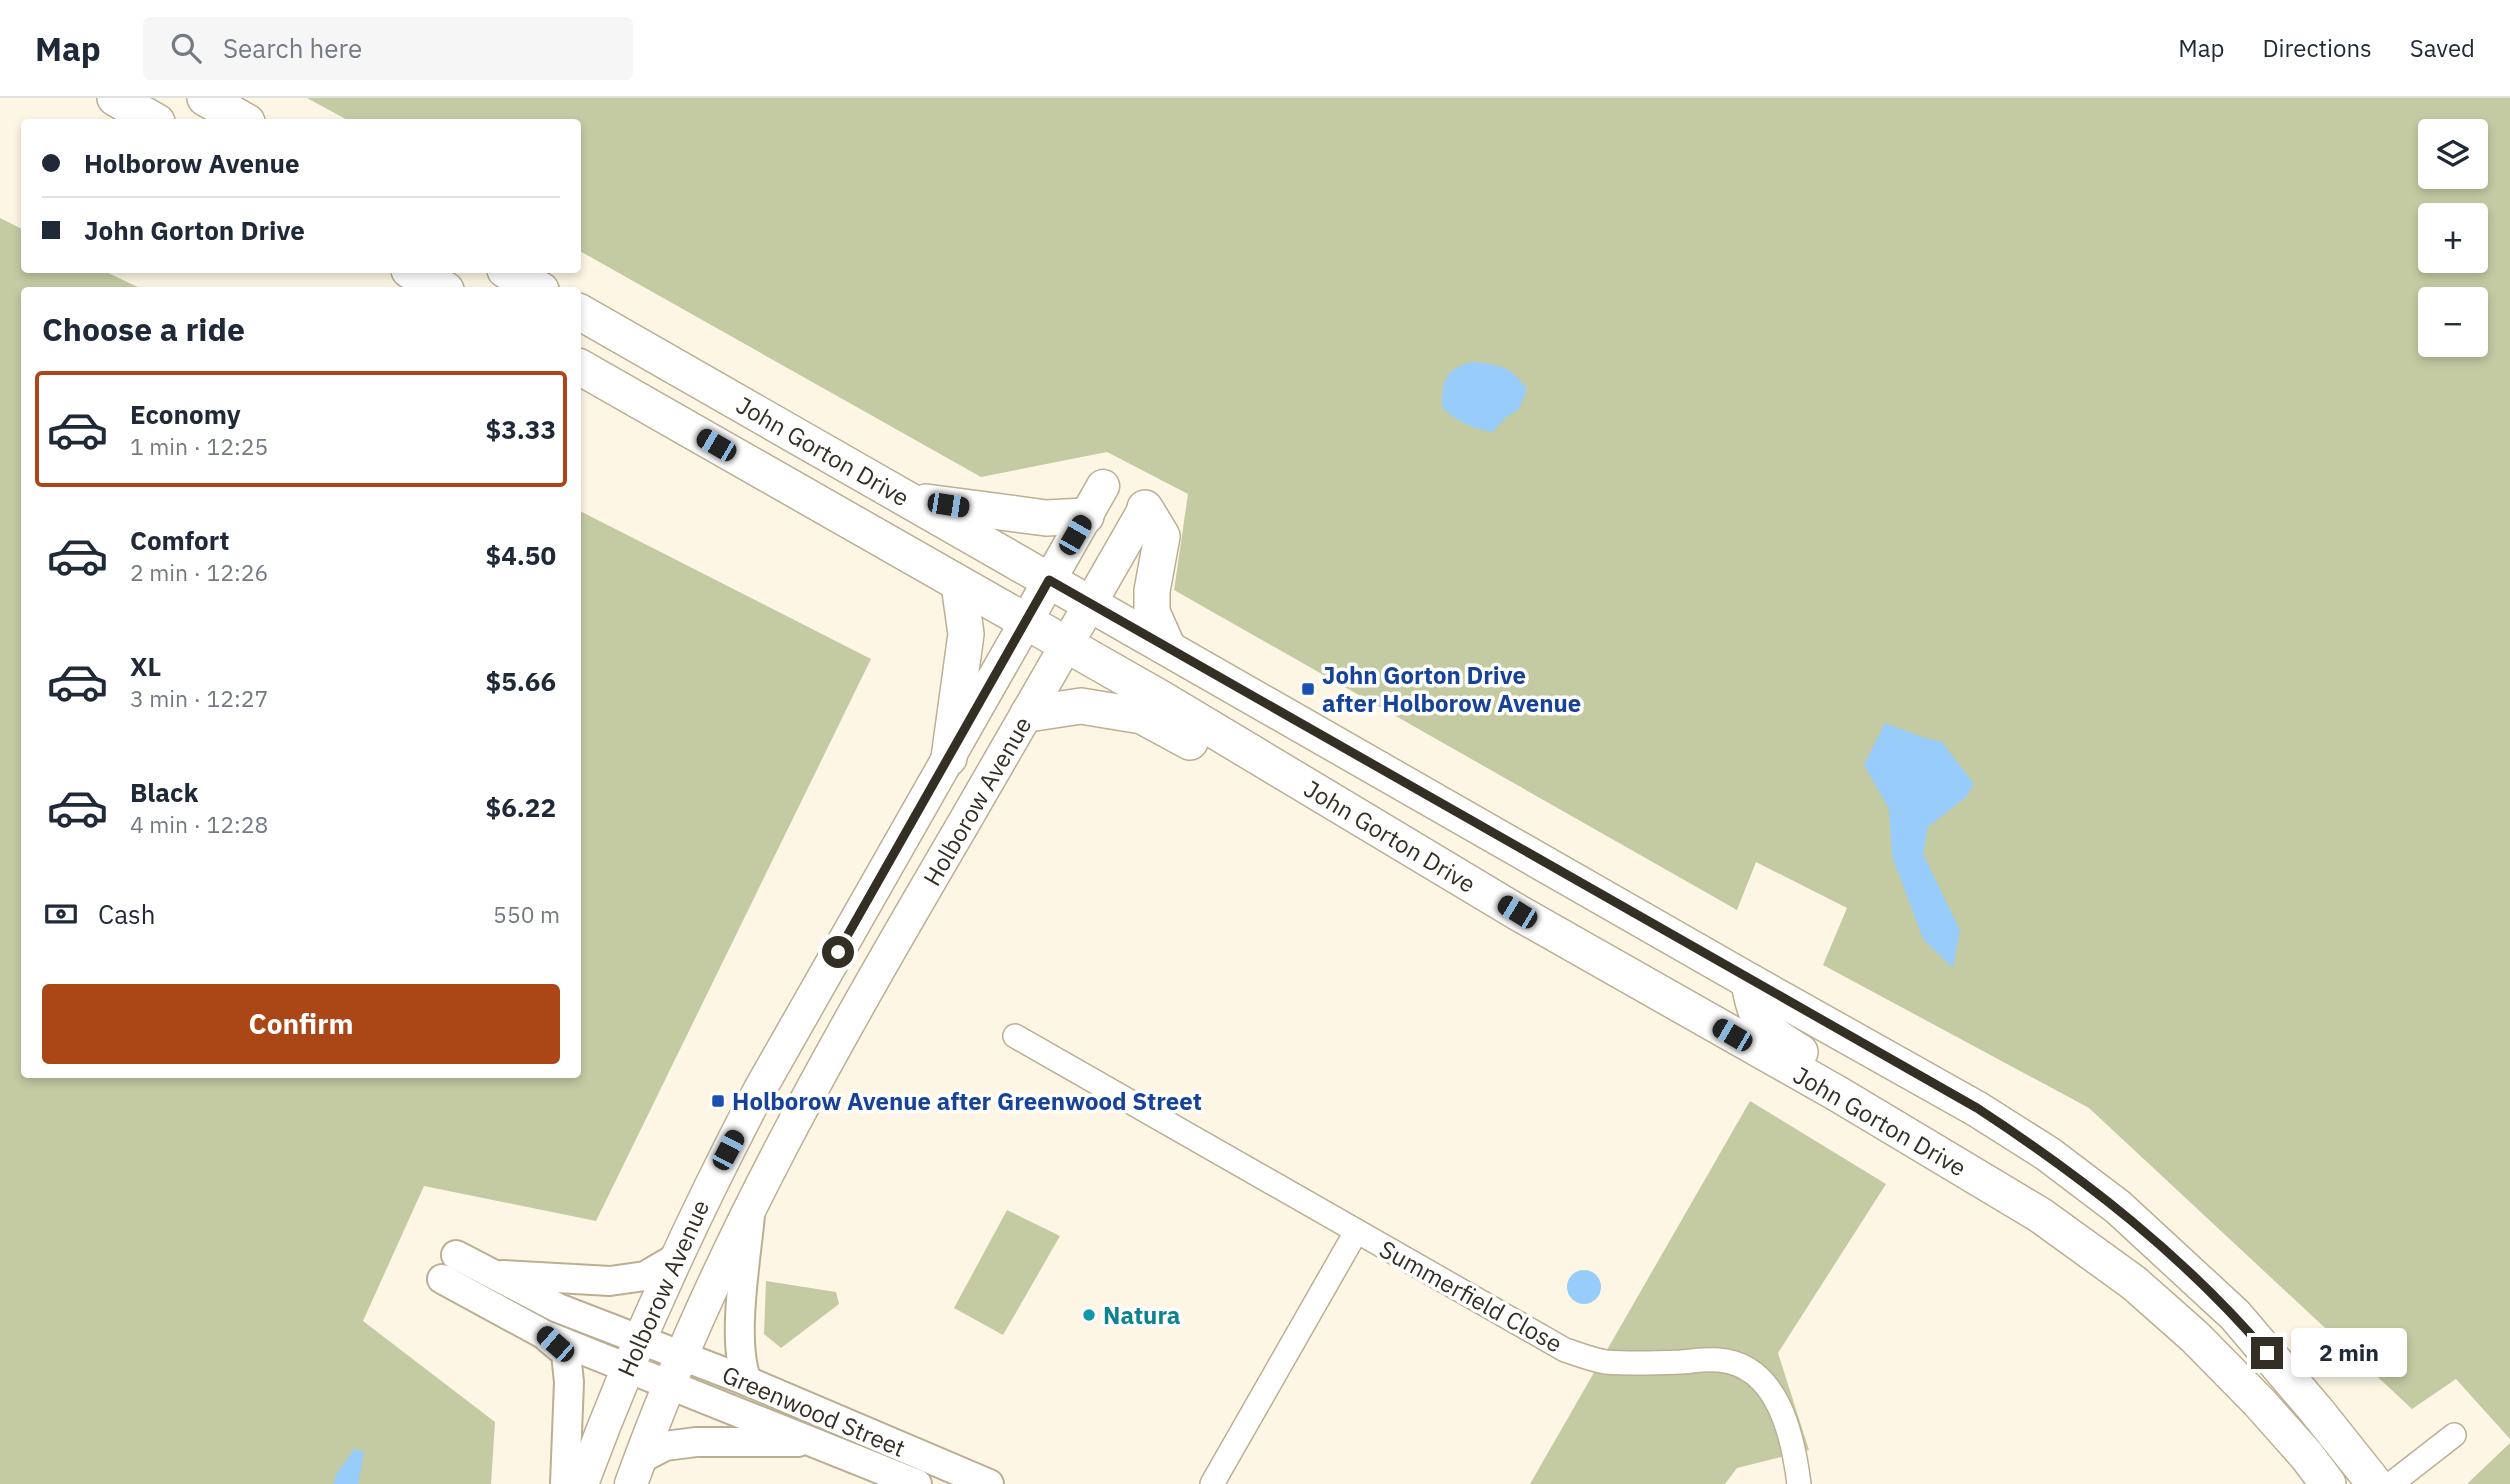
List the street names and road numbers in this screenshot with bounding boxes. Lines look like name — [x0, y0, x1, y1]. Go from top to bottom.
street label: John Gorton Drive — [731, 389, 915, 513]
street label: Holborow Avenue — [916, 710, 1038, 892]
street label: John Gorton Drive — [1298, 772, 1482, 900]
street label: John Gorton Drive — [1788, 1059, 1972, 1183]
street label: Holborow Avenue — [610, 1194, 716, 1382]
street label: Summerfield Close — [1374, 1233, 1568, 1359]
street label: Greenwood Street — [718, 1358, 910, 1464]

